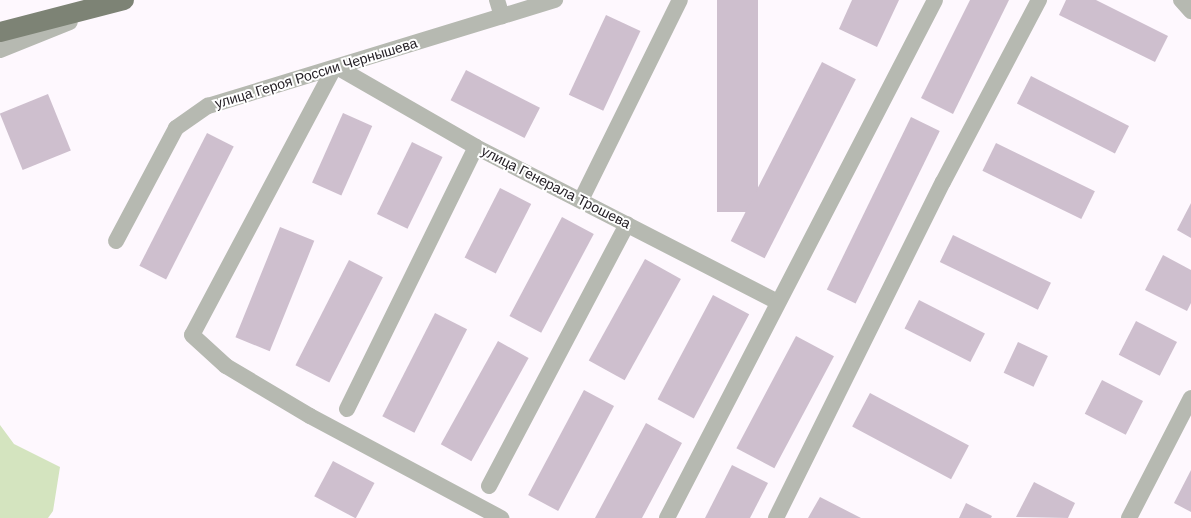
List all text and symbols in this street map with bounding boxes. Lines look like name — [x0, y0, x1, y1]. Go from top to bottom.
street label: улица Героя России Чернышева — [213, 34, 419, 112]
street label: улица Генерала Трошева — [479, 142, 633, 232]

